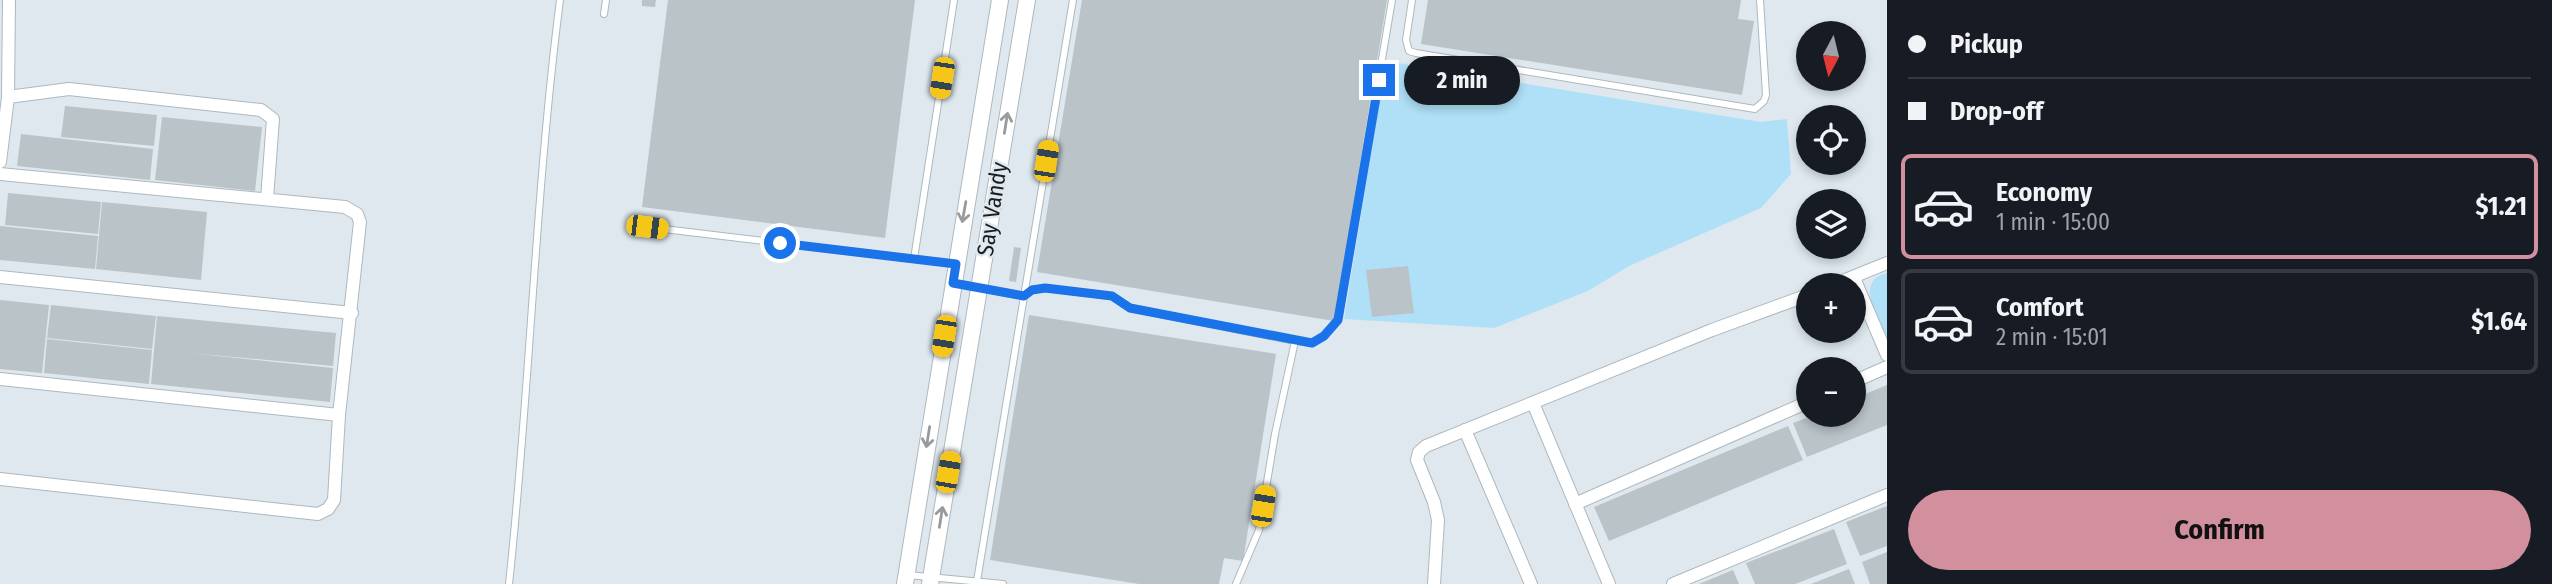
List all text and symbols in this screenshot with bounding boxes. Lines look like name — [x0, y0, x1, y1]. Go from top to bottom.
north arrow — [1796, 21, 1866, 91]
map controls — [1796, 21, 1866, 427]
text: Pickup — [1950, 29, 2023, 60]
car — [929, 56, 956, 100]
callout: 2 min — [1404, 56, 1519, 104]
route end — [1363, 64, 1395, 96]
text: 2 min — [1437, 66, 1488, 94]
text: Drop-off — [1950, 96, 2043, 127]
button: locate — [1796, 105, 1866, 175]
one-way arrow — [1000, 112, 1013, 135]
car — [1033, 139, 1060, 183]
street label: Say Vandy — [971, 159, 1013, 258]
icon: car — [1912, 175, 1975, 238]
text: Economy — [1996, 177, 2092, 208]
button: layers — [1796, 189, 1866, 259]
text: $1.21 — [2475, 191, 2527, 222]
one-way arrow — [957, 200, 971, 223]
text: 1 min · 15:00 — [1996, 208, 2110, 236]
car — [625, 214, 670, 240]
route start — [764, 227, 796, 259]
button: + — [1796, 273, 1866, 343]
icon: car — [1912, 290, 1975, 353]
text: Comfort — [1996, 292, 2084, 323]
text: $1.64 — [2471, 306, 2527, 337]
car — [931, 314, 958, 358]
text: 2 min · 15:01 — [1996, 323, 2108, 351]
button: − — [1796, 357, 1866, 427]
one-way arrow — [921, 425, 934, 448]
car — [935, 449, 962, 495]
car — [1250, 484, 1277, 528]
button: Confirm — [1908, 490, 2531, 570]
one-way arrow — [935, 506, 948, 529]

